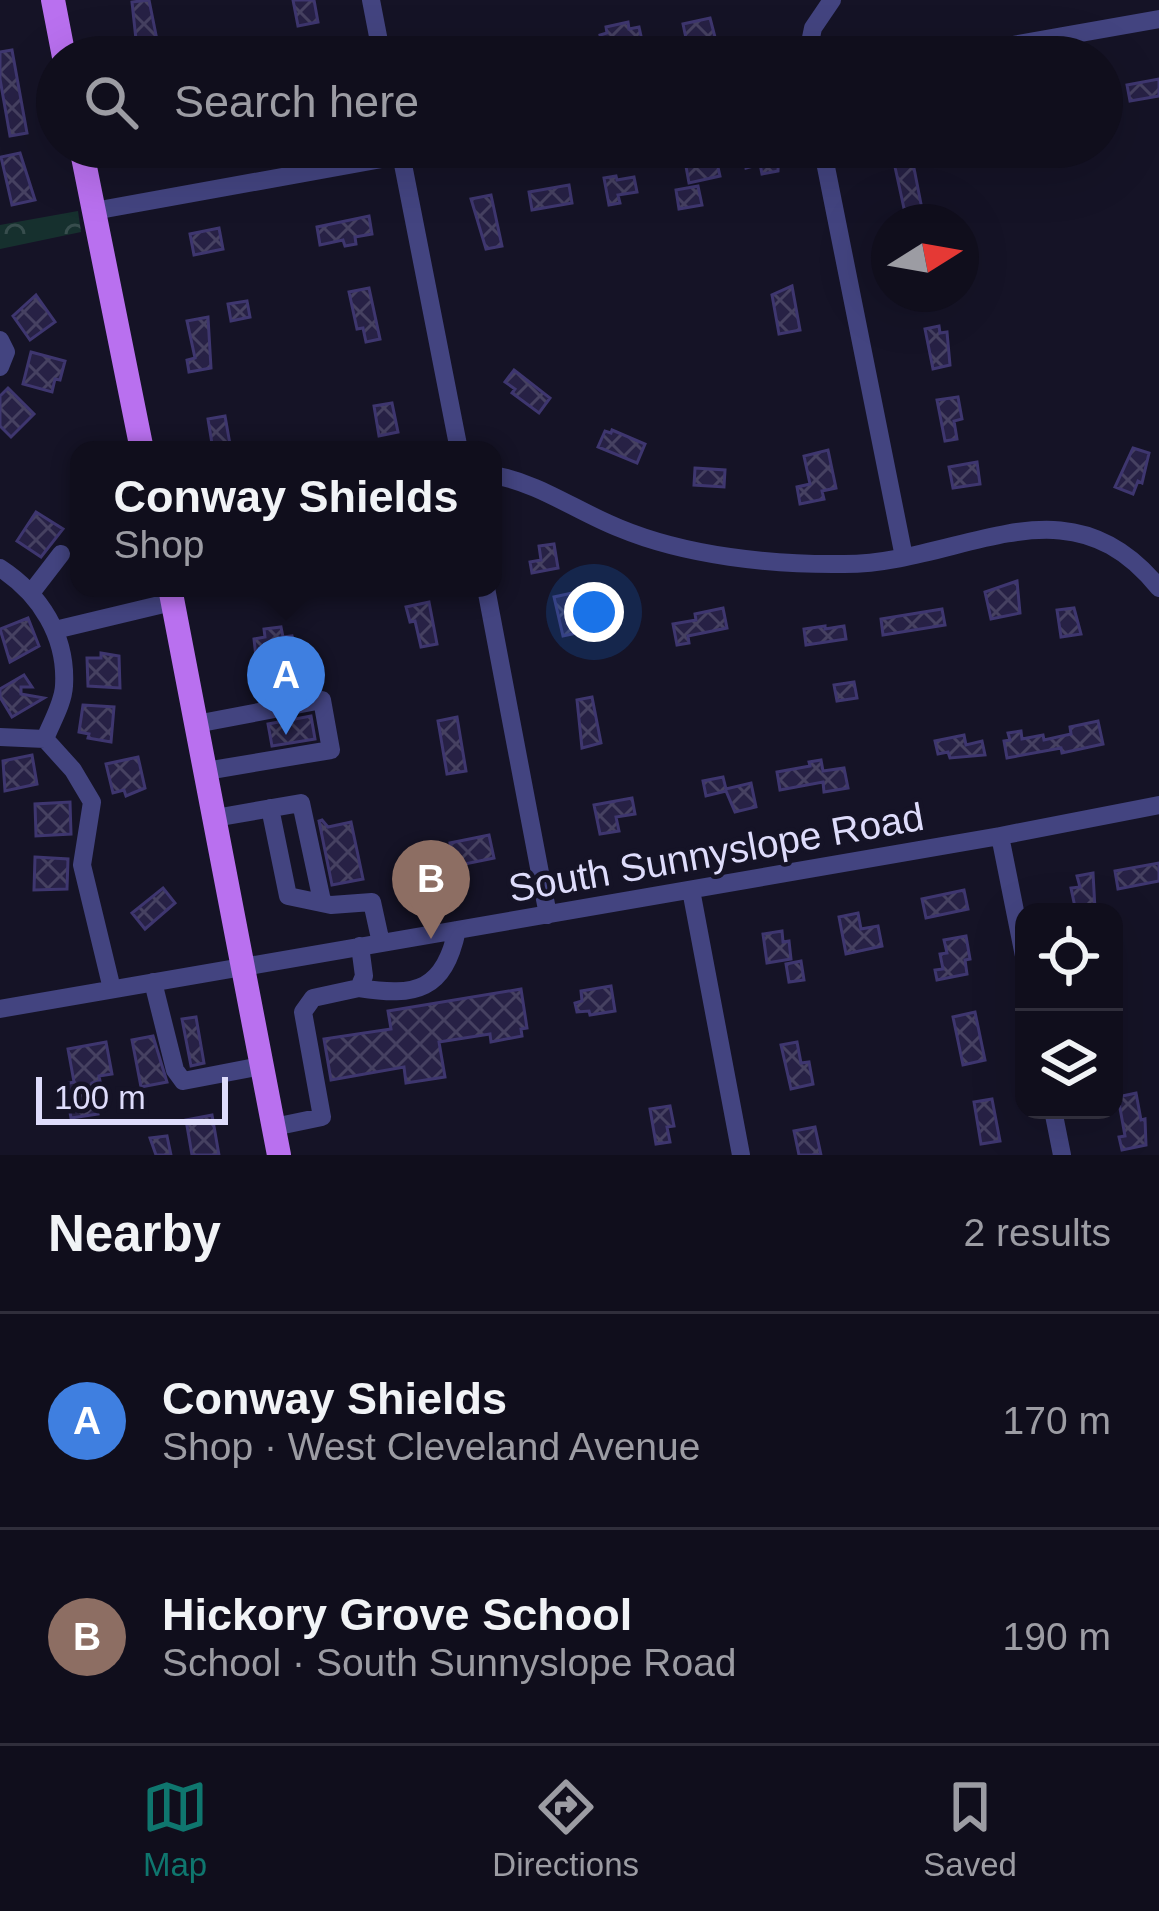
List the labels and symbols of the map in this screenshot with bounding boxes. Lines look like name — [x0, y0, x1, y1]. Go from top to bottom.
north arrow — [871, 204, 979, 312]
your location — [564, 582, 624, 642]
pin: A — [247, 636, 325, 735]
street label: South Sunnyslope Road — [505, 795, 927, 910]
pin: B — [392, 840, 470, 939]
scale bar — [36, 1071, 228, 1124]

